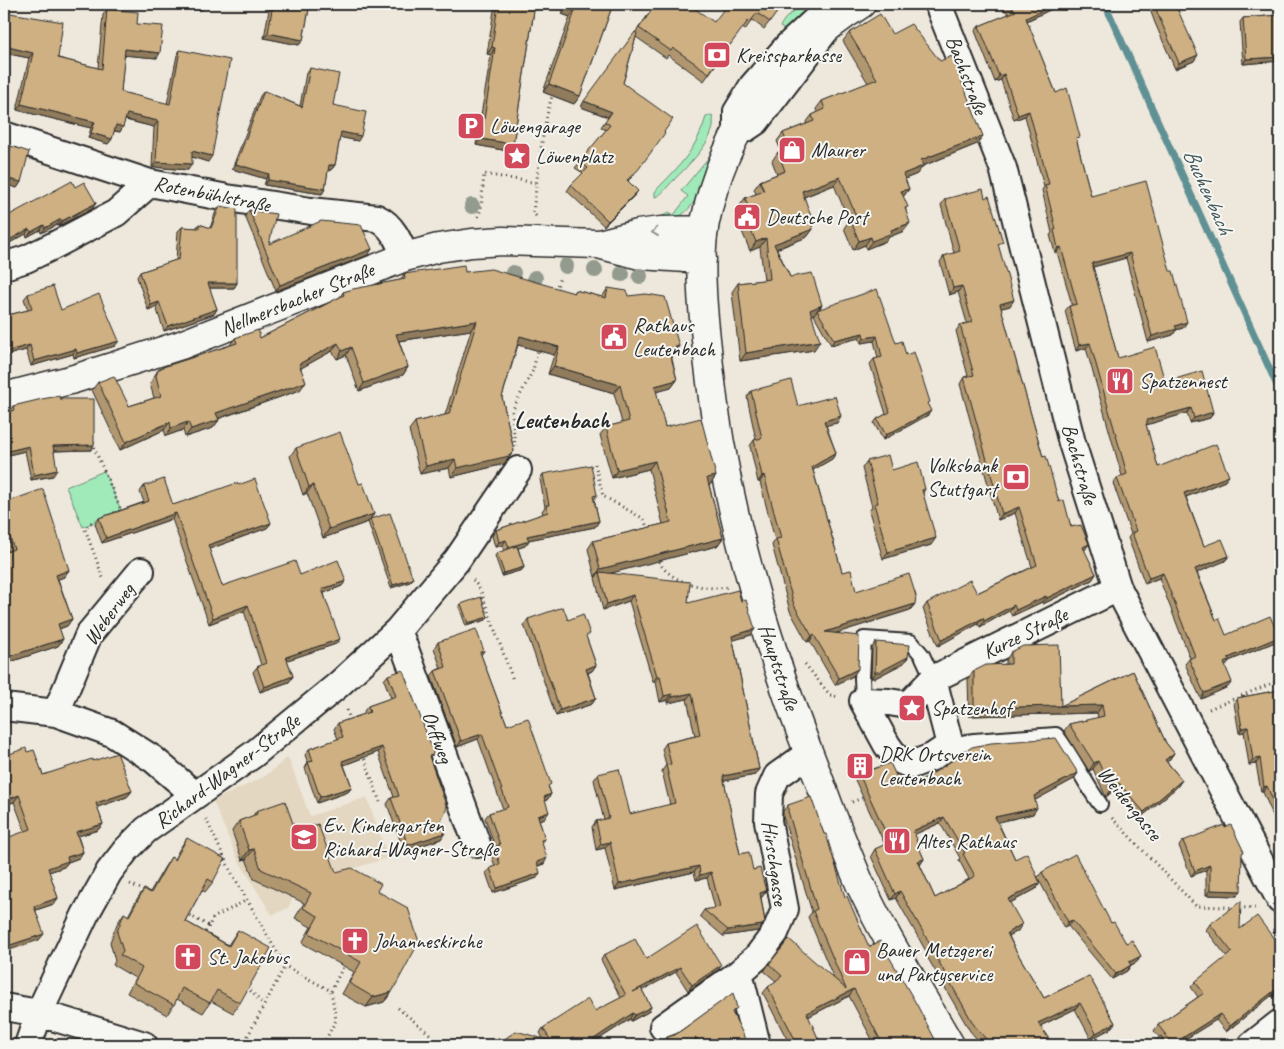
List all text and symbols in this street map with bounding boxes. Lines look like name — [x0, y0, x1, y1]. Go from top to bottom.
street label: Bachstraße — [940, 32, 995, 120]
bank icon: Kreissparkasse — [702, 40, 732, 70]
place label: Kreissparkasse — [736, 42, 842, 68]
parking icon: Löwengarage — [456, 111, 486, 141]
place label: Löwengarage — [490, 113, 582, 139]
shop icon: Maurer — [777, 135, 807, 165]
place label: Maurer — [811, 137, 866, 163]
place icon: Löwenplatz — [502, 141, 532, 171]
place label: Löwenplatz — [536, 143, 614, 169]
water label: Buchenbach — [1177, 144, 1240, 240]
street label: Rotenbühlstraße — [152, 170, 274, 218]
public building icon: Deutsche Post — [732, 202, 762, 232]
place label: Deutsche Post — [766, 204, 870, 230]
one-way arrow — [651, 226, 659, 237]
street label: Nellmersbacher Straße — [216, 256, 380, 342]
place label: Rathaus Leutenbach — [633, 312, 717, 362]
public building icon: Rathaus Leutenbach — [599, 322, 629, 352]
restaurant icon: Spatzennest — [1105, 366, 1135, 396]
place label: Spatzennest — [1139, 368, 1229, 394]
district label: Leutenbach — [514, 405, 611, 435]
street label: Bachstraße — [1056, 421, 1104, 509]
place label: Volksbank Stuttgart — [927, 452, 1000, 502]
bank icon: Volksbank Stuttgart — [1001, 462, 1031, 492]
street label: Weberweg — [78, 576, 141, 650]
street label: Kurze Straße — [978, 600, 1074, 665]
street label: Hauptstraße — [753, 621, 806, 715]
place icon: Spatzenhof — [897, 693, 927, 723]
place label: Spatzenhof — [931, 695, 1016, 721]
street label: Richard-Wagner-Straße — [149, 707, 307, 834]
street label: Orffweg — [417, 707, 460, 768]
place label: DRK Ortsverein Leutenbach — [879, 741, 992, 791]
building icon: DRK Ortsverein Leutenbach — [845, 751, 875, 781]
street label: Weidengasse — [1092, 760, 1169, 846]
place label: Ev. Kindergarten Richard-Wagner-Straße — [323, 812, 500, 862]
street label: Hirschgasse — [756, 819, 794, 908]
school or university icon: Ev. Kindergarten Richard-Wagner-Straße — [289, 822, 319, 852]
restaurant icon: Altes Rathaus — [882, 826, 912, 856]
place label: Altes Rathaus — [916, 828, 1017, 854]
church icon: Johanneskirche — [340, 926, 370, 956]
place label: Johanneskirche — [373, 928, 483, 954]
place label: Bauer Metzgerei und Partyservice — [876, 937, 995, 987]
church icon: St. Jakobus — [173, 942, 203, 972]
place label: St. Jakobus — [207, 944, 290, 970]
shop icon: Bauer Metzgerei und Partyservice — [842, 947, 872, 977]

